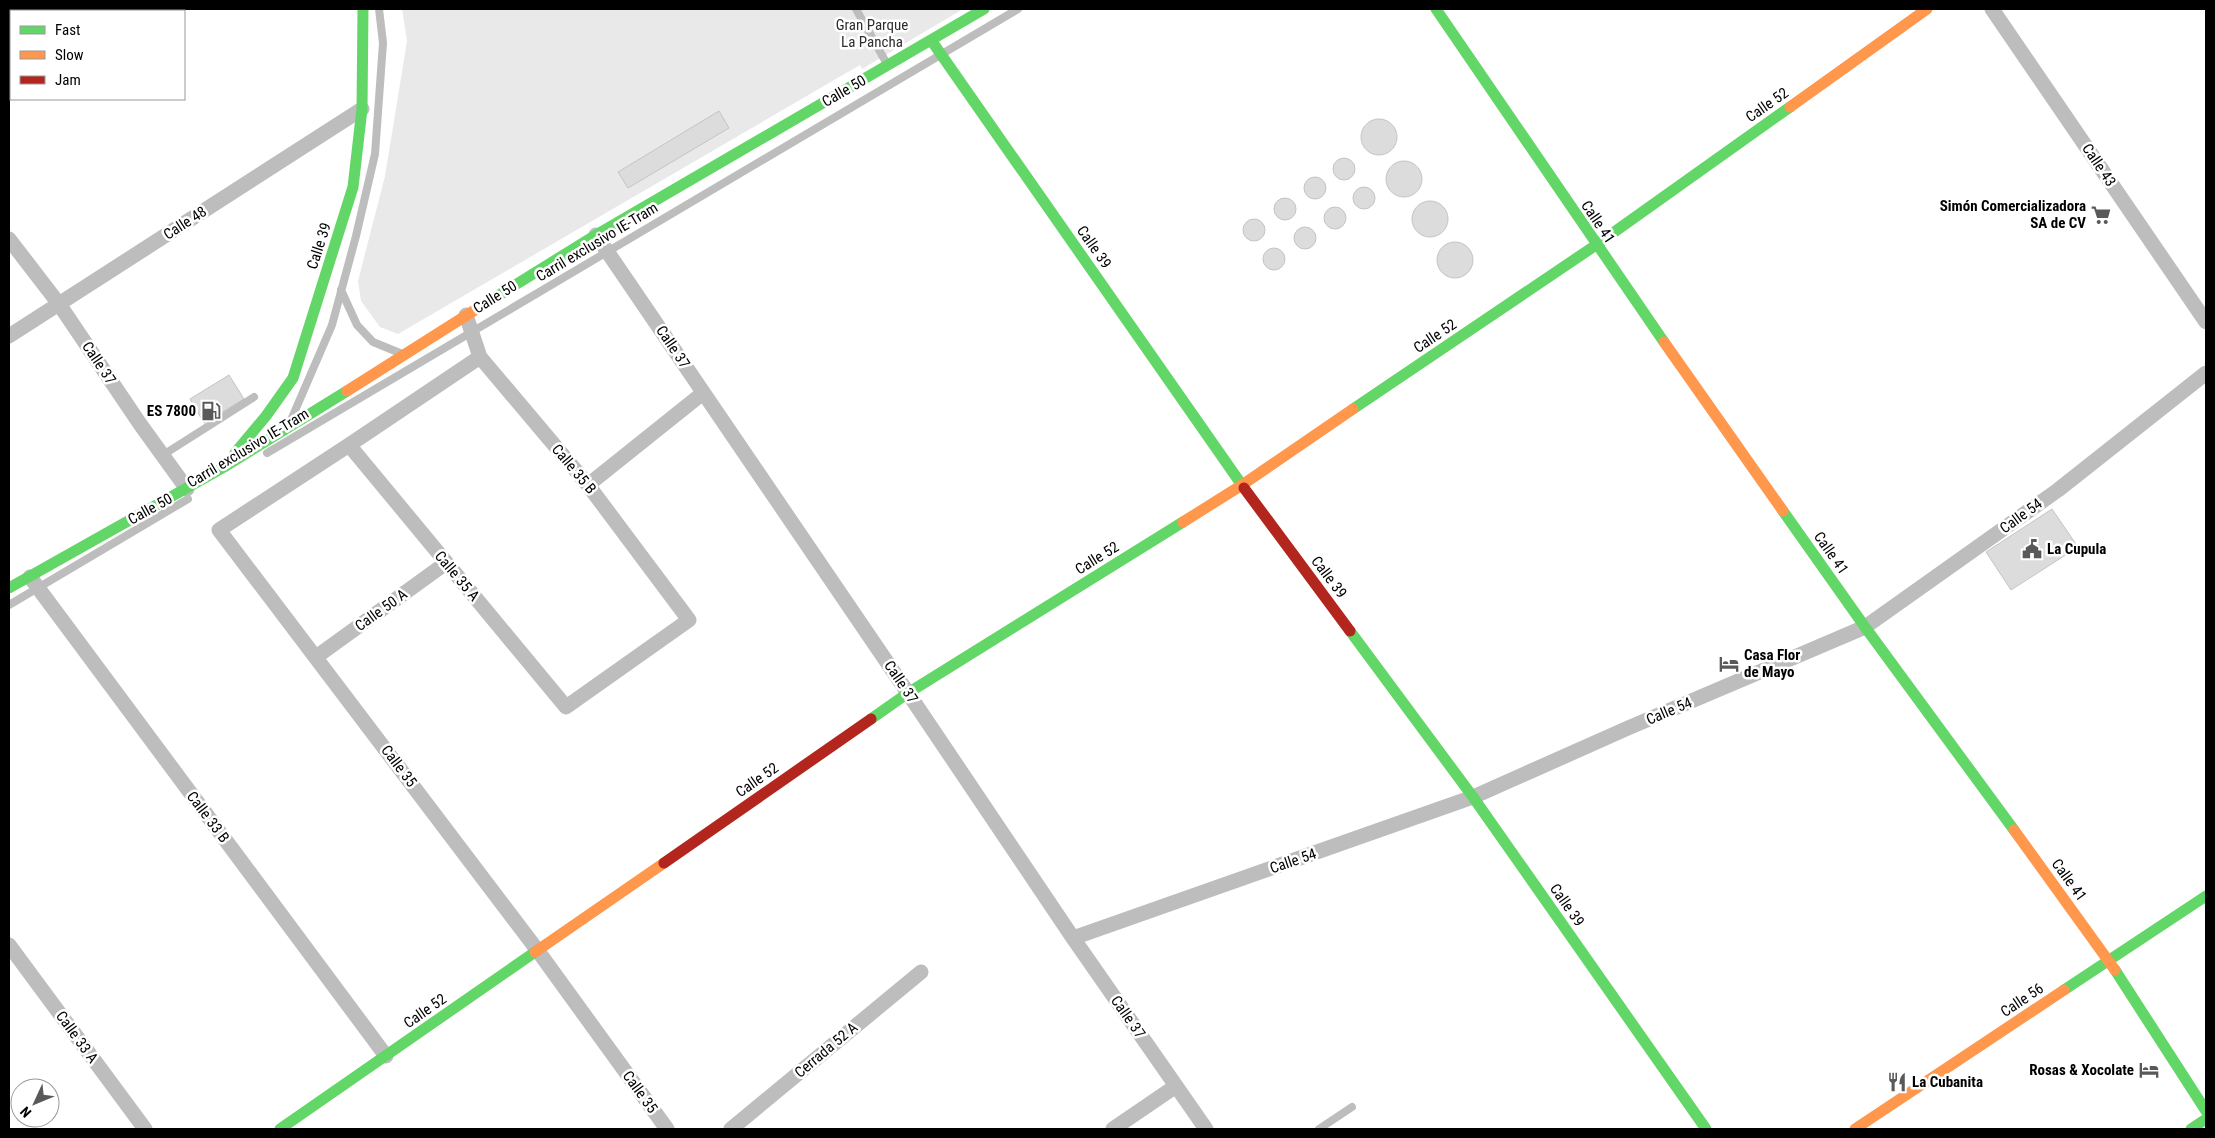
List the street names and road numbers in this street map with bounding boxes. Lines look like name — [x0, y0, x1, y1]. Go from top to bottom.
street label: Calle 50 — [819, 71, 869, 111]
street label: Calle 52 — [1742, 84, 1792, 126]
street label: Calle 43 — [2078, 140, 2120, 190]
street label: Calle 41 — [1577, 197, 1619, 247]
street label: Carril exclusivo IE-Tram — [533, 199, 661, 285]
street label: Calle 48 — [160, 202, 210, 244]
street label: Calle 39 — [303, 220, 335, 272]
street label: Calle 39 — [1073, 222, 1115, 272]
street label: Calle 50 — [470, 277, 520, 317]
street label: Calle 52 — [1410, 315, 1460, 357]
street label: Calle 37 — [652, 322, 694, 372]
street label: Calle 37 — [78, 338, 120, 388]
street label: Carril exclusivo IE-Tram — [184, 405, 312, 491]
street label: Calle 35 B — [548, 440, 600, 498]
street label: Calle 50 — [125, 490, 175, 528]
street label: Calle 54 — [1996, 495, 2046, 537]
street label: Calle 41 — [1810, 528, 1852, 578]
street label: Calle 52 — [1072, 538, 1122, 578]
street label: Calle 35 A — [431, 547, 483, 605]
street label: Calle 39 — [1307, 552, 1351, 602]
street label: Calle 50 A — [351, 585, 411, 635]
street label: Calle 37 — [880, 657, 922, 707]
street label: Calle 54 — [1643, 693, 1695, 729]
street label: Calle 35 — [377, 741, 421, 791]
street label: Calle 52 — [732, 759, 782, 801]
street label: Calle 33 B — [183, 788, 233, 846]
street label: Calle 54 — [1267, 845, 1319, 877]
street label: Calle 41 — [2048, 855, 2090, 905]
street label: Calle 39 — [1546, 880, 1588, 930]
street label: Calle 56 — [1997, 979, 2047, 1021]
street label: Calle 52 — [400, 990, 450, 1032]
street label: Calle 37 — [1107, 992, 1149, 1042]
street label: Calle 33 A — [52, 1007, 102, 1067]
street label: Cerrada 52 A — [791, 1018, 861, 1081]
street label: Calle 35 — [619, 1067, 661, 1117]

